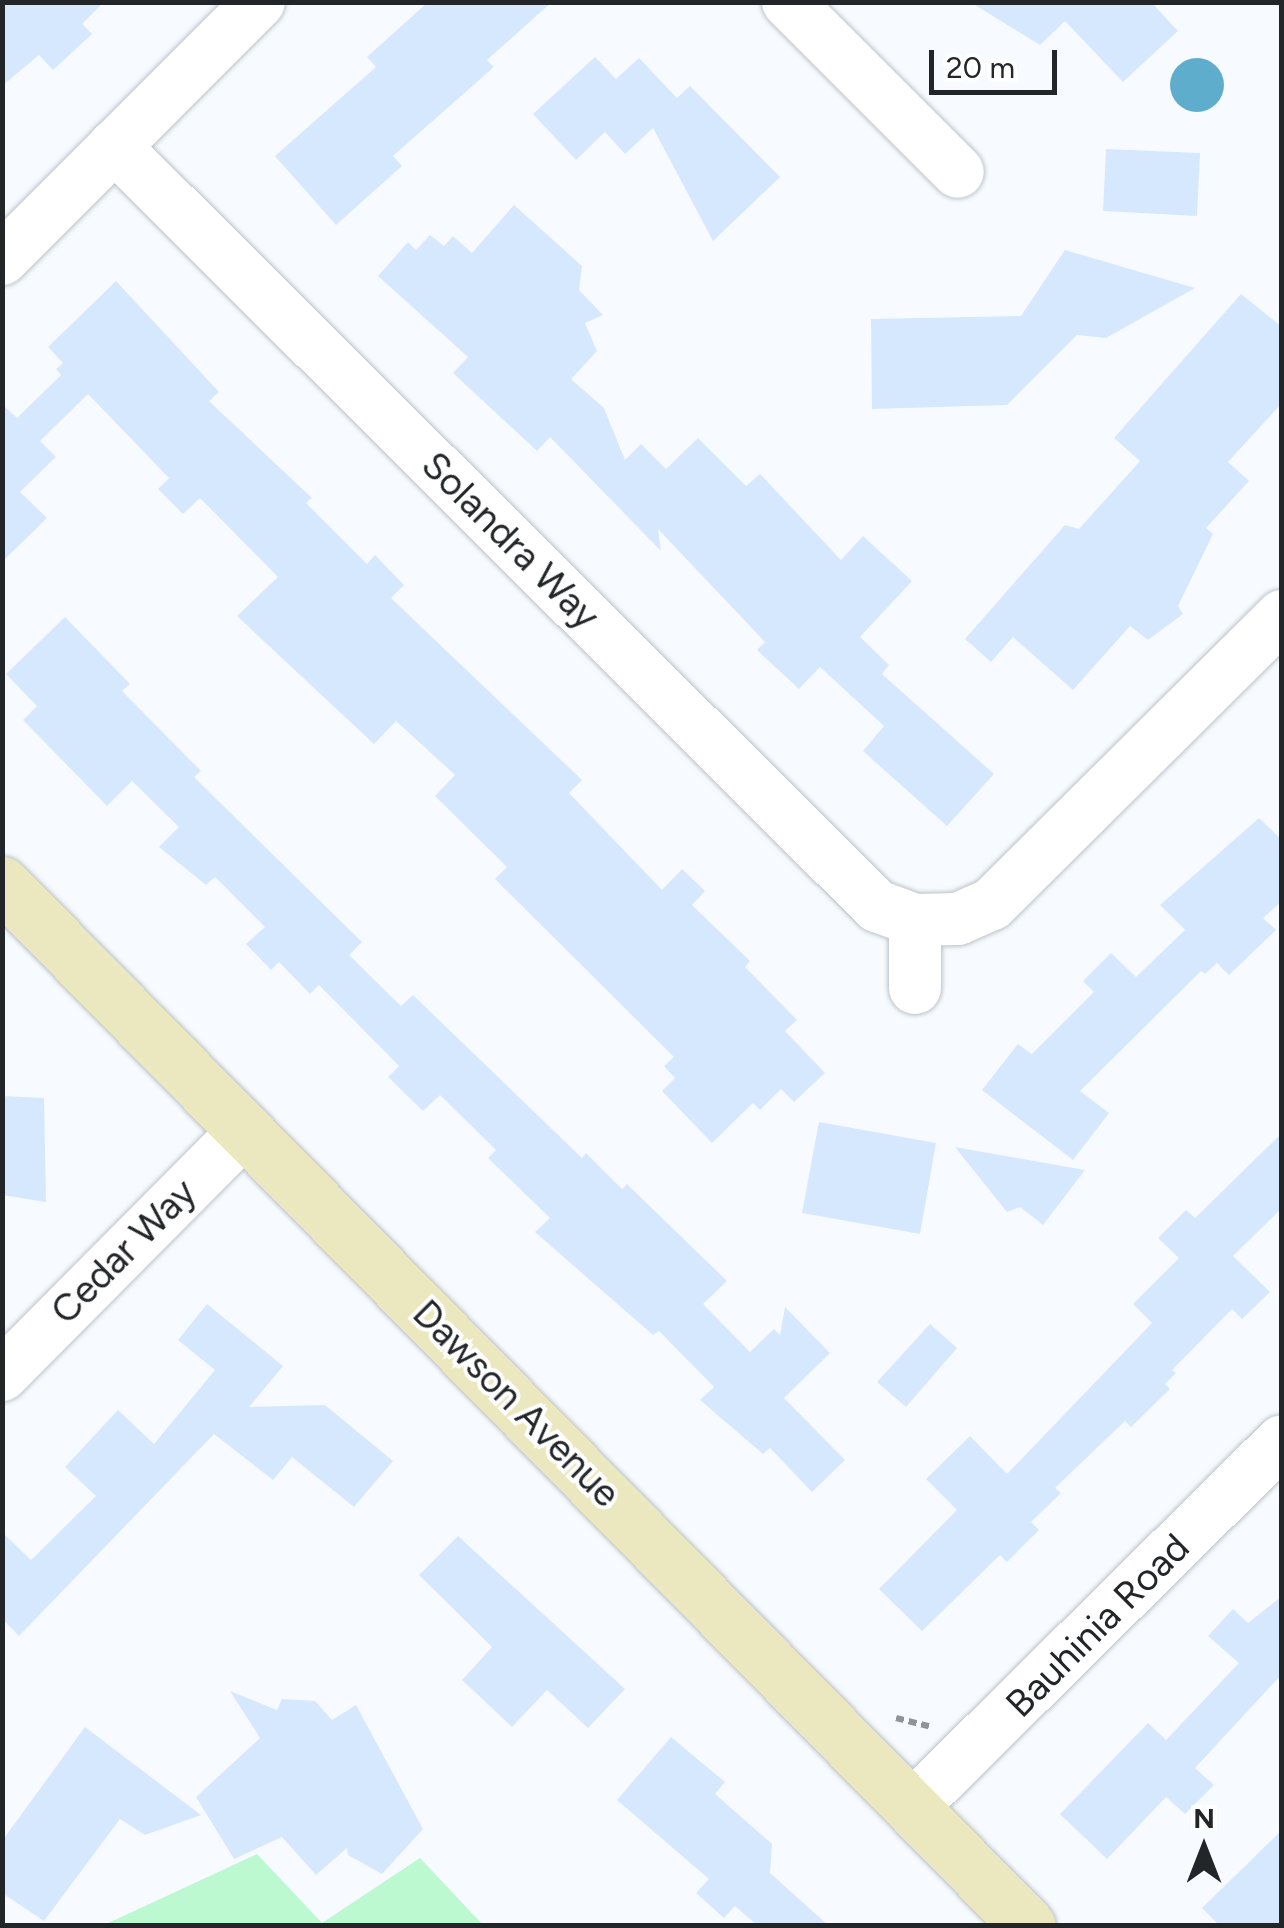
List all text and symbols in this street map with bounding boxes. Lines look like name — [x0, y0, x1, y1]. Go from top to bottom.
scale bar — [934, 30, 1062, 92]
text: 20 m — [946, 49, 1015, 86]
street label: Solandra Way — [412, 443, 608, 639]
street label: Cedar Way — [42, 1170, 206, 1334]
street label: Dawson Avenue — [403, 1291, 629, 1517]
street label: Bauhinia Road — [997, 1525, 1199, 1727]
north arrow — [1154, 1798, 1254, 1898]
text: N — [1193, 1801, 1215, 1835]

